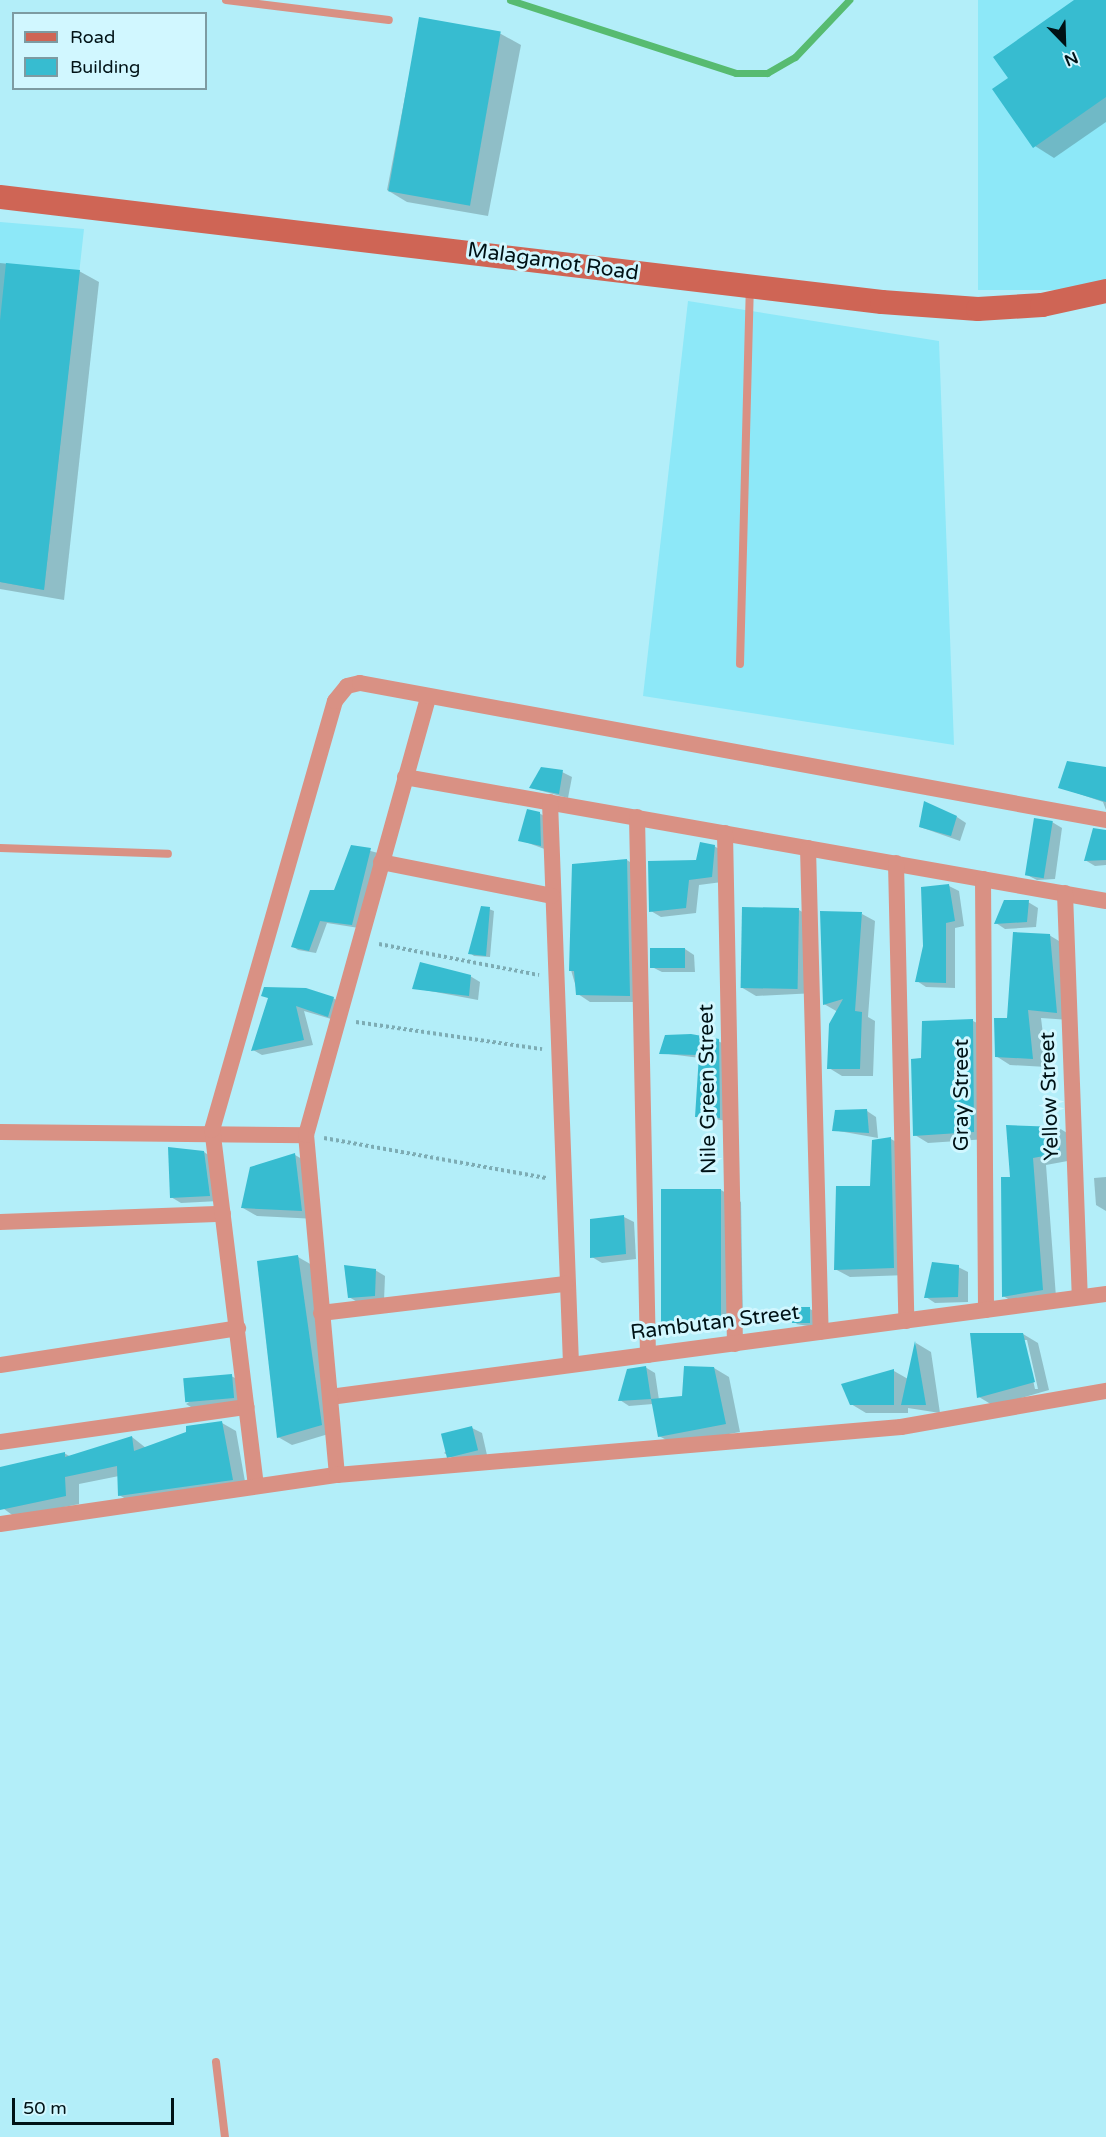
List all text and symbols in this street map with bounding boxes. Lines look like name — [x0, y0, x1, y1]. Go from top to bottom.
legend — [12, 12, 207, 90]
north arrow — [1034, 12, 1094, 72]
text: Road — [70, 26, 115, 48]
text: N — [1061, 47, 1081, 70]
text: Building — [70, 56, 140, 78]
street label: Malagamot Road — [466, 238, 640, 286]
street label: Nile Green Street — [694, 1004, 722, 1174]
street label: Yellow Street — [1035, 1031, 1065, 1161]
street label: Gray Street — [949, 1039, 975, 1151]
street label: Rambutan Street — [629, 1300, 801, 1346]
scale bar — [15, 2086, 177, 2124]
text: 50 m — [23, 2097, 67, 2119]

